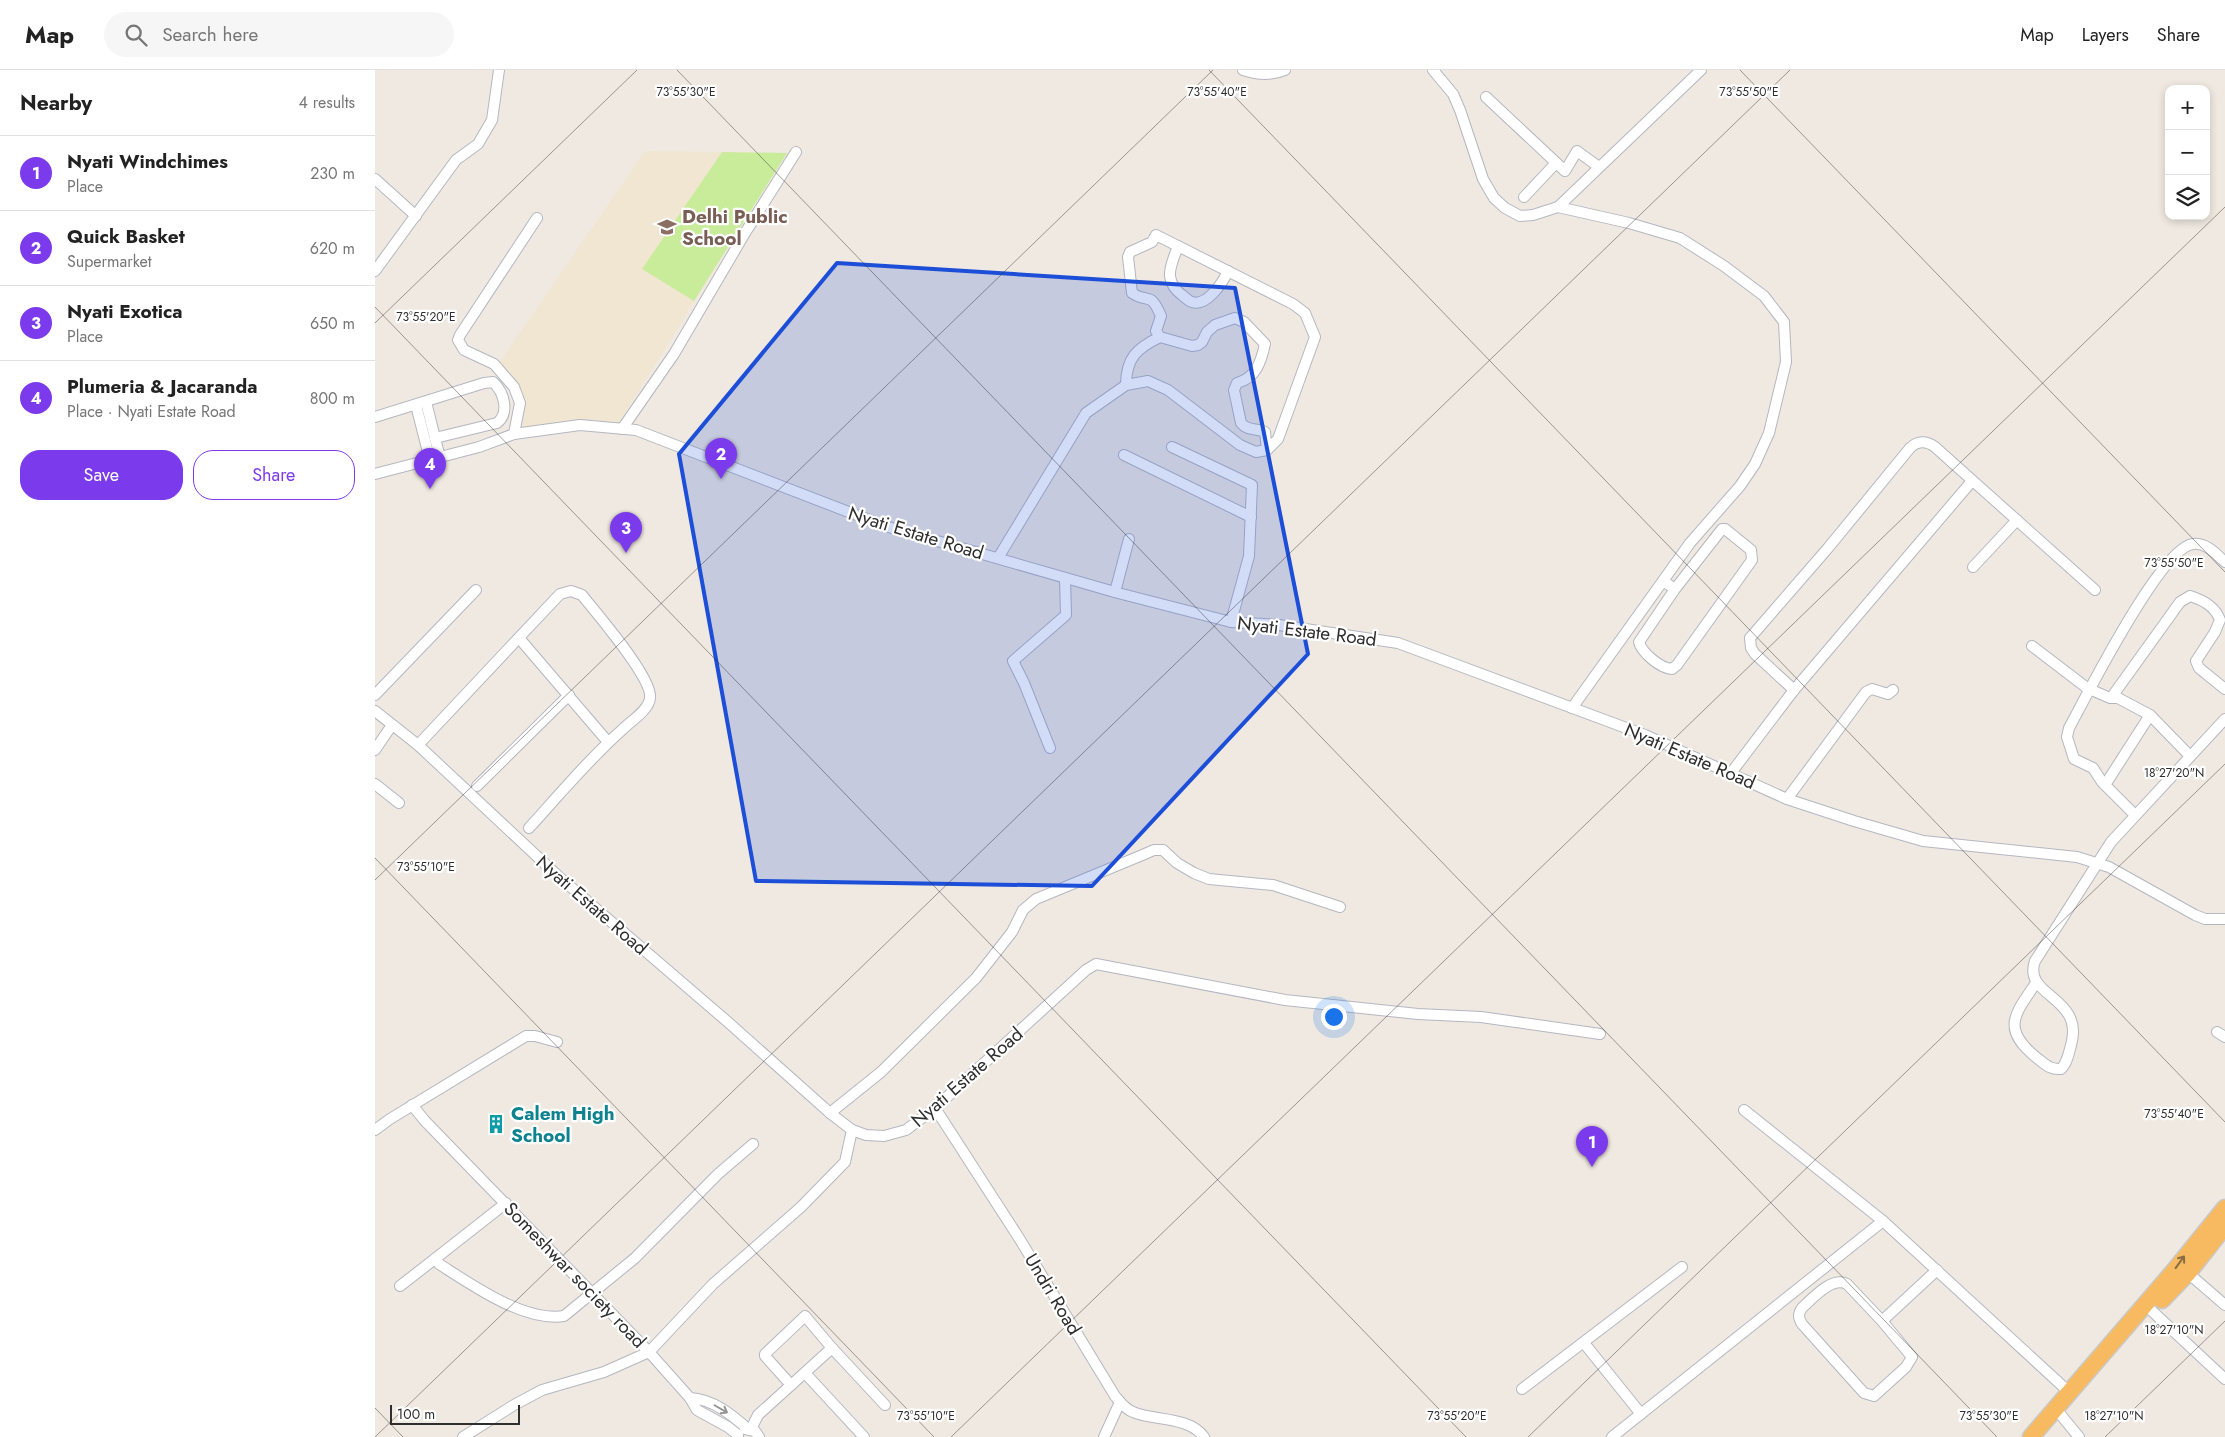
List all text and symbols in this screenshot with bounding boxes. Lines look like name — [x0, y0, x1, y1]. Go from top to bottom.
search box — [104, 12, 454, 57]
text: Map — [25, 17, 74, 52]
icon: search — [122, 21, 150, 49]
text: Search here — [162, 21, 258, 48]
text: Map — [2020, 22, 2054, 48]
text: Layers — [2082, 22, 2129, 48]
text: Share — [2157, 22, 2200, 48]
text: 73°55'30"E — [656, 83, 716, 101]
text: 73°55'40"E — [1187, 83, 1247, 101]
text: 73°55'50"E — [1719, 83, 1779, 101]
map controls — [2165, 85, 2210, 220]
button: + — [2165, 85, 2210, 130]
text: Nearby — [20, 88, 92, 118]
text: 4 results — [299, 91, 355, 114]
button: − — [2165, 130, 2210, 175]
text: Nyati Windchimes — [67, 148, 228, 175]
text: 1 — [32, 162, 40, 185]
text: 230 m — [310, 162, 355, 185]
text: Place — [67, 175, 103, 198]
button: layers — [2165, 175, 2210, 220]
place label: Delhi Public School — [682, 203, 788, 252]
school or university icon: Delhi Public School — [656, 216, 678, 238]
text: Quick Basket — [67, 223, 185, 250]
text: 2 — [31, 237, 41, 260]
text: 620 m — [310, 237, 355, 260]
text: Supermarket — [67, 250, 152, 273]
text: Nyati Exotica — [67, 298, 183, 325]
text: 73°55'20"E — [396, 308, 456, 326]
text: 3 — [31, 312, 41, 335]
text: 650 m — [310, 312, 355, 335]
text: Place — [67, 325, 103, 348]
text: Plumeria & Jacaranda — [67, 373, 257, 400]
text: 4 — [30, 387, 42, 410]
text: 800 m — [310, 387, 355, 410]
text: Place · Nyati Estate Road — [67, 400, 236, 423]
pin: 2 — [705, 438, 737, 479]
pin: 4 — [414, 448, 446, 489]
button: Save — [20, 450, 183, 500]
button: Share — [193, 450, 355, 500]
street label: Nyati Estate Road — [845, 500, 987, 566]
pin: 3 — [610, 512, 642, 553]
text: 73°55'50"E — [2144, 554, 2204, 572]
street label: Nyati Estate Road — [1236, 609, 1378, 653]
street label: Nyati Estate Road — [1620, 716, 1760, 796]
text: 18°27'20"N — [2144, 764, 2204, 782]
street label: Nyati Estate Road — [530, 849, 654, 961]
text: 73°55'10"E — [397, 858, 455, 876]
your location — [1321, 1004, 1347, 1030]
street label: Nyati Estate Road — [905, 1021, 1029, 1133]
place label: Calem High School — [511, 1100, 614, 1149]
text: 73°55'40"E — [2144, 1105, 2204, 1123]
building icon: Calem High School — [485, 1113, 507, 1135]
pin: 1 — [1576, 1126, 1608, 1167]
street label: Someshwar society road — [498, 1196, 652, 1354]
street label: Undri Road — [1018, 1248, 1088, 1340]
one-way arrow — [2175, 1256, 2186, 1269]
text: 18°27'10"N — [2144, 1321, 2204, 1339]
scale bar — [390, 1402, 520, 1425]
text: 100 m — [397, 1404, 435, 1424]
one-way arrow — [714, 1404, 729, 1414]
text: 73°55'10"E — [897, 1407, 955, 1425]
text: 73°55'20"E — [1427, 1407, 1487, 1425]
text: 73°55'30"E — [1959, 1407, 2019, 1425]
text: 18°27'10"N — [2084, 1407, 2144, 1425]

